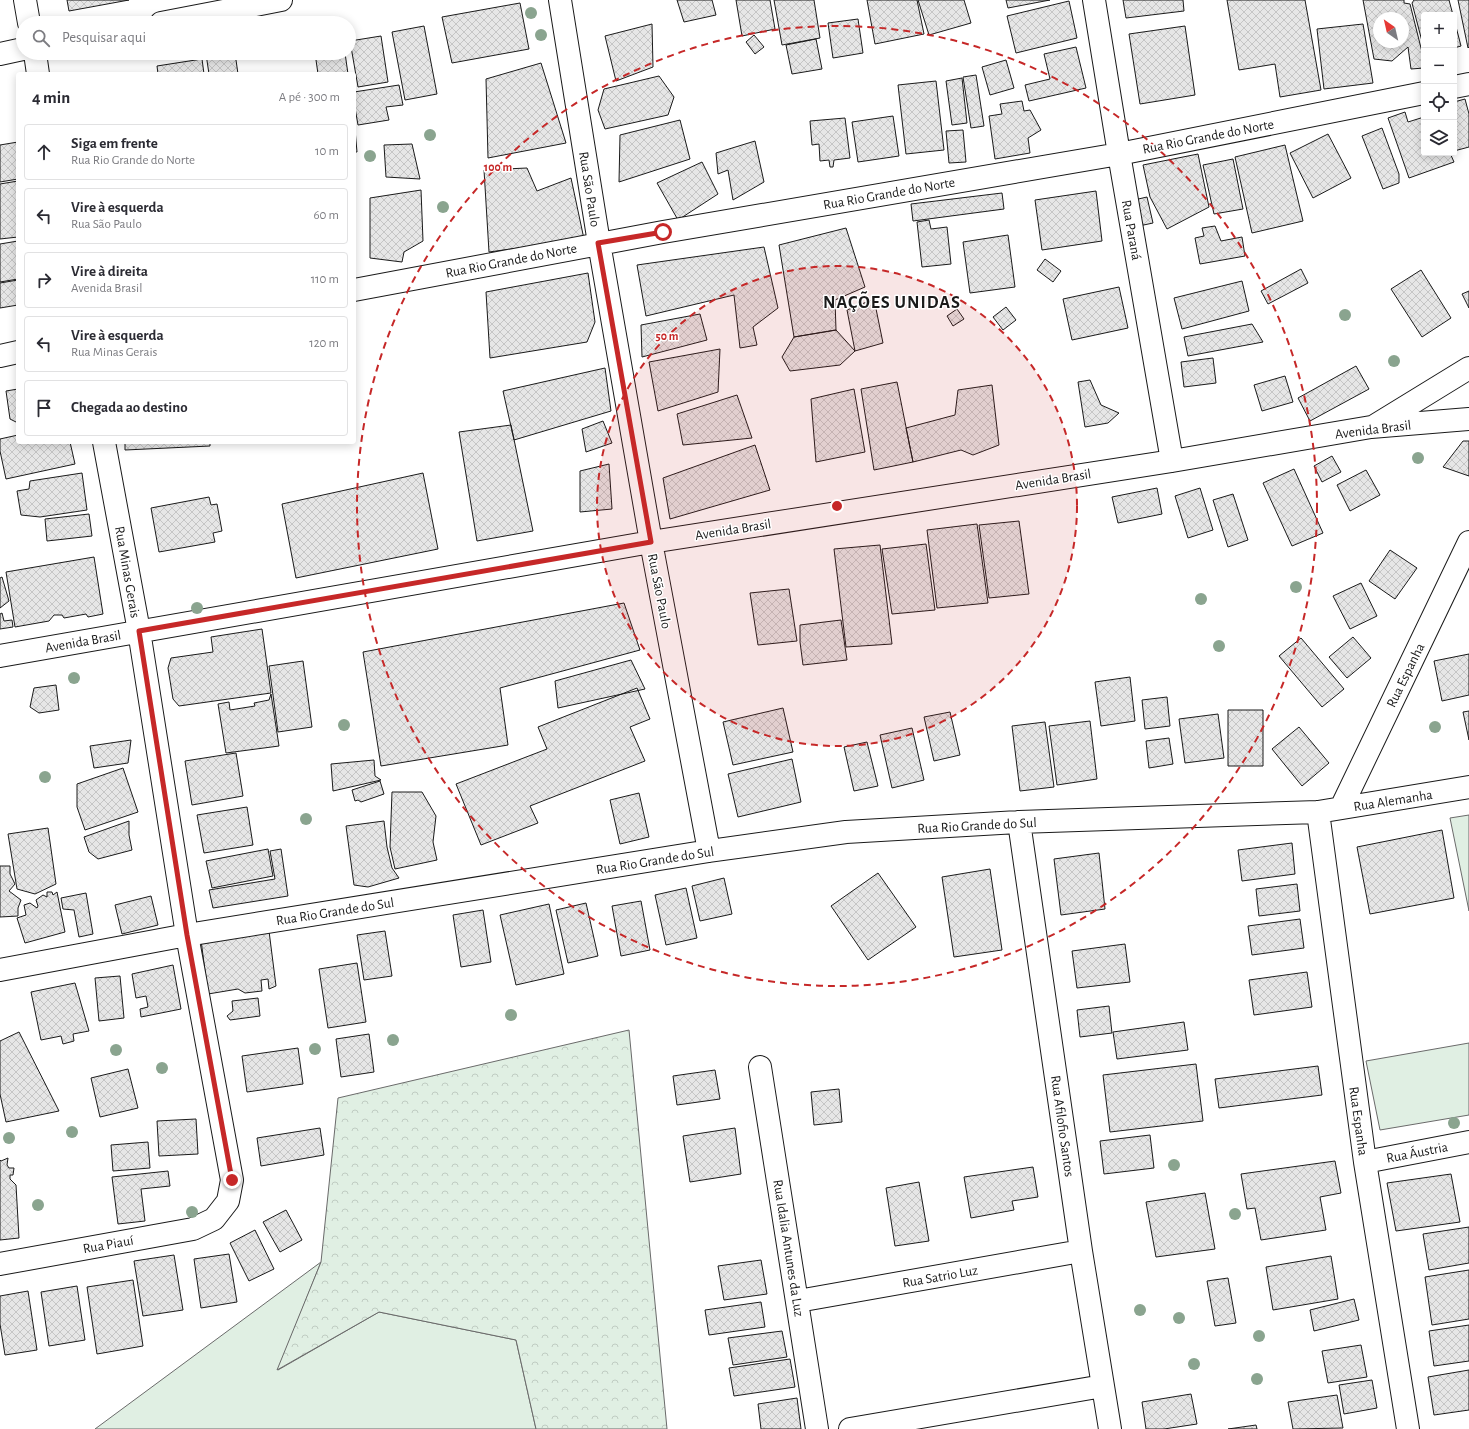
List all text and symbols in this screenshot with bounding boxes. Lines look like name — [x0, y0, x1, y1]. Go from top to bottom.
north arrow — [1373, 12, 1409, 48]
map controls — [1421, 12, 1457, 156]
button: + — [1421, 12, 1457, 48]
search box — [16, 16, 356, 60]
icon: search — [30, 27, 52, 49]
text: Pesquisar aqui — [62, 30, 146, 45]
button: − — [1421, 48, 1457, 84]
button: locate — [1421, 84, 1457, 120]
text: 4 min — [32, 89, 70, 106]
text: A pé · 300 m — [279, 91, 340, 104]
street label: Rua Rio Grande do Norte — [1141, 117, 1275, 157]
button: layers — [1421, 120, 1457, 156]
text: Siga em frente — [71, 136, 158, 151]
icon: ahead — [33, 141, 55, 163]
text: 10 m — [315, 145, 339, 158]
street label: Rua São Paulo — [576, 150, 602, 228]
text: Rua Rio Grande do Norte — [71, 154, 195, 167]
text: 100 m — [484, 161, 512, 173]
street label: Rua Rio Grande do Norte — [822, 175, 956, 212]
street label: Rua Paraná — [1119, 199, 1143, 262]
text: Vire à esquerda — [71, 200, 164, 215]
icon: left — [33, 205, 55, 227]
text: 60 m — [313, 209, 339, 222]
text: Rua São Paulo — [71, 218, 142, 231]
route start — [654, 223, 672, 241]
street label: Rua Rio Grande do Norte — [444, 241, 578, 281]
text: Vire à direita — [71, 264, 148, 279]
icon: right — [33, 269, 55, 291]
text: 110 m — [311, 273, 339, 286]
text: Avenida Brasil — [71, 282, 142, 295]
district label: NAÇÕES UNIDAS — [823, 291, 961, 312]
text: Vire à esquerda — [71, 328, 164, 343]
text: 50 m — [656, 330, 679, 342]
icon: left — [33, 333, 55, 355]
text: 120 m — [309, 337, 339, 350]
text: Rua Minas Gerais — [71, 346, 157, 359]
icon: arrive — [33, 397, 55, 419]
text: Chegada ao destino — [71, 400, 188, 415]
street label: Avenida Brasil — [1334, 418, 1412, 442]
street label: Avenida Brasil — [1014, 467, 1092, 493]
centre of rings — [830, 499, 844, 513]
street label: Avenida Brasil — [694, 517, 772, 543]
street label: Rua Minas Gerais — [112, 525, 142, 619]
street label: Rua São Paulo — [645, 552, 673, 630]
street label: Avenida Brasil — [44, 628, 122, 656]
street label: Rua Espanha — [1384, 641, 1428, 710]
street label: Rua Alemanha — [1353, 788, 1434, 814]
street label: Rua Rio Grande do Sul — [917, 816, 1037, 836]
street label: Rua Rio Grande do Sul — [595, 845, 715, 877]
street label: Rua Rio Grande do Sul — [275, 896, 395, 928]
street label: Rua Afilofio Santos — [1048, 1074, 1076, 1178]
street label: Rua Espanha — [1346, 1086, 1370, 1157]
street label: Rua Áustria — [1385, 1137, 1450, 1166]
route end — [223, 1171, 241, 1189]
street label: Rua Idalia Antunes da Luz — [770, 1179, 806, 1318]
street label: Rua Piauí — [82, 1234, 135, 1256]
street label: Rua Satrio Luz — [901, 1263, 979, 1291]

